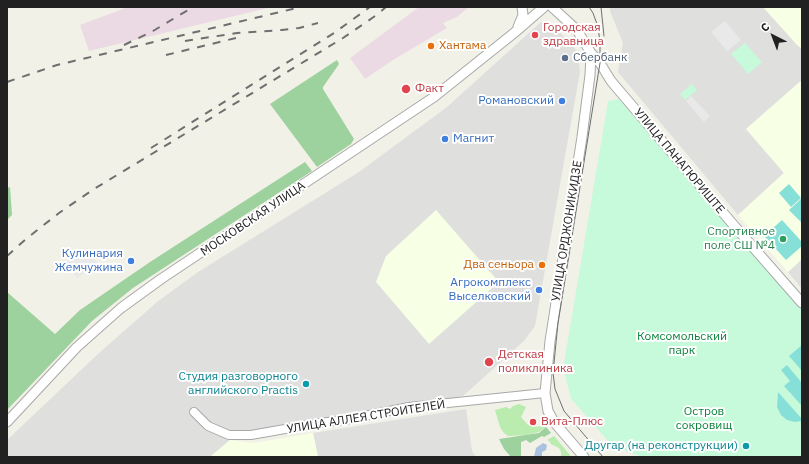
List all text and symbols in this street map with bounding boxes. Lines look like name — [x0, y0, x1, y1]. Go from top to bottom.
north arrow — [753, 16, 793, 56]
text: С — [758, 19, 772, 35]
place label: Городская здравница — [543, 21, 604, 49]
marker: Городская здравница — [530, 30, 540, 40]
place label: Хантама — [439, 39, 486, 53]
marker: Хантама — [426, 41, 436, 51]
place label: Сбербанк — [573, 51, 628, 65]
marker: Сбербанк — [560, 53, 570, 63]
place label: Факт — [415, 82, 444, 96]
marker: Факт — [400, 83, 412, 95]
place label: Романовский — [478, 94, 554, 108]
marker: Романовский — [557, 96, 567, 106]
street label: УЛИЦА ПАНАГЮРИШТЕ — [631, 105, 727, 217]
place label: Магнит — [453, 132, 494, 146]
marker: Магнит — [440, 134, 450, 144]
street label: УЛИЦА ОРДЖОНИКИДЗЕ — [549, 160, 585, 302]
street label: МОСКОВСКАЯ УЛИЦА — [198, 179, 308, 259]
place label: Спортивное поле СШ №4 — [704, 225, 775, 253]
marker: Спортивное поле СШ №4 — [778, 234, 788, 244]
place label: Кулинария Жемчужина — [54, 247, 123, 275]
marker: Кулинария Жемчужина — [126, 256, 136, 266]
place label: Два сеньора — [463, 258, 534, 272]
marker: Два сеньора — [537, 260, 547, 270]
place label: Агрокомплекс Выселковский — [449, 276, 531, 304]
marker: Агрокомплекс Выселковский — [534, 285, 544, 295]
park label: Комсомольский парк — [637, 330, 727, 358]
place label: Детская поликлиника — [498, 348, 573, 376]
marker: Детская поликлиника — [483, 356, 495, 368]
place label: Студия разговорного английского Practis — [179, 370, 298, 398]
marker: Студия разговорного английского Practis — [301, 379, 311, 389]
street label: УЛИЦА АЛЛЕЯ СТРОИТЕЛЕЙ — [286, 397, 446, 437]
park label: Остров сокровищ — [676, 405, 732, 433]
place label: Вита-Плюс — [541, 415, 603, 429]
marker: Вита-Плюс — [528, 417, 538, 427]
place label: Другар (на реконструкции) — [585, 439, 738, 453]
marker: Другар (на реконструкции) — [741, 441, 751, 451]

